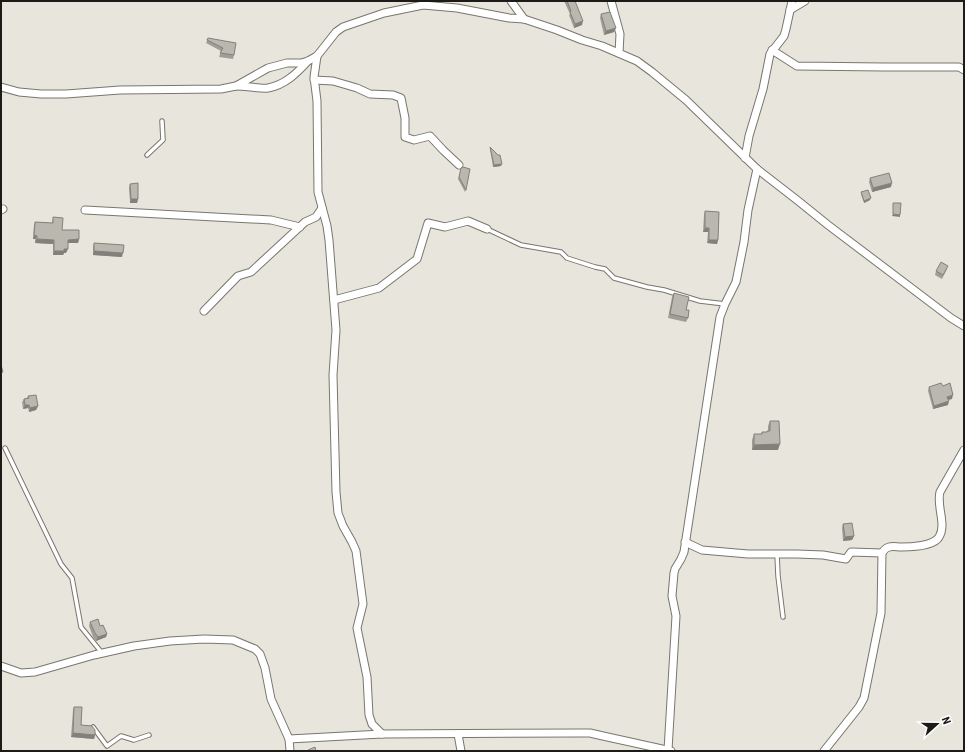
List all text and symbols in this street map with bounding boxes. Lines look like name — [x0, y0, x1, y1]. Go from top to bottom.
north arrow — [917, 704, 957, 744]
text: N — [939, 715, 953, 726]

